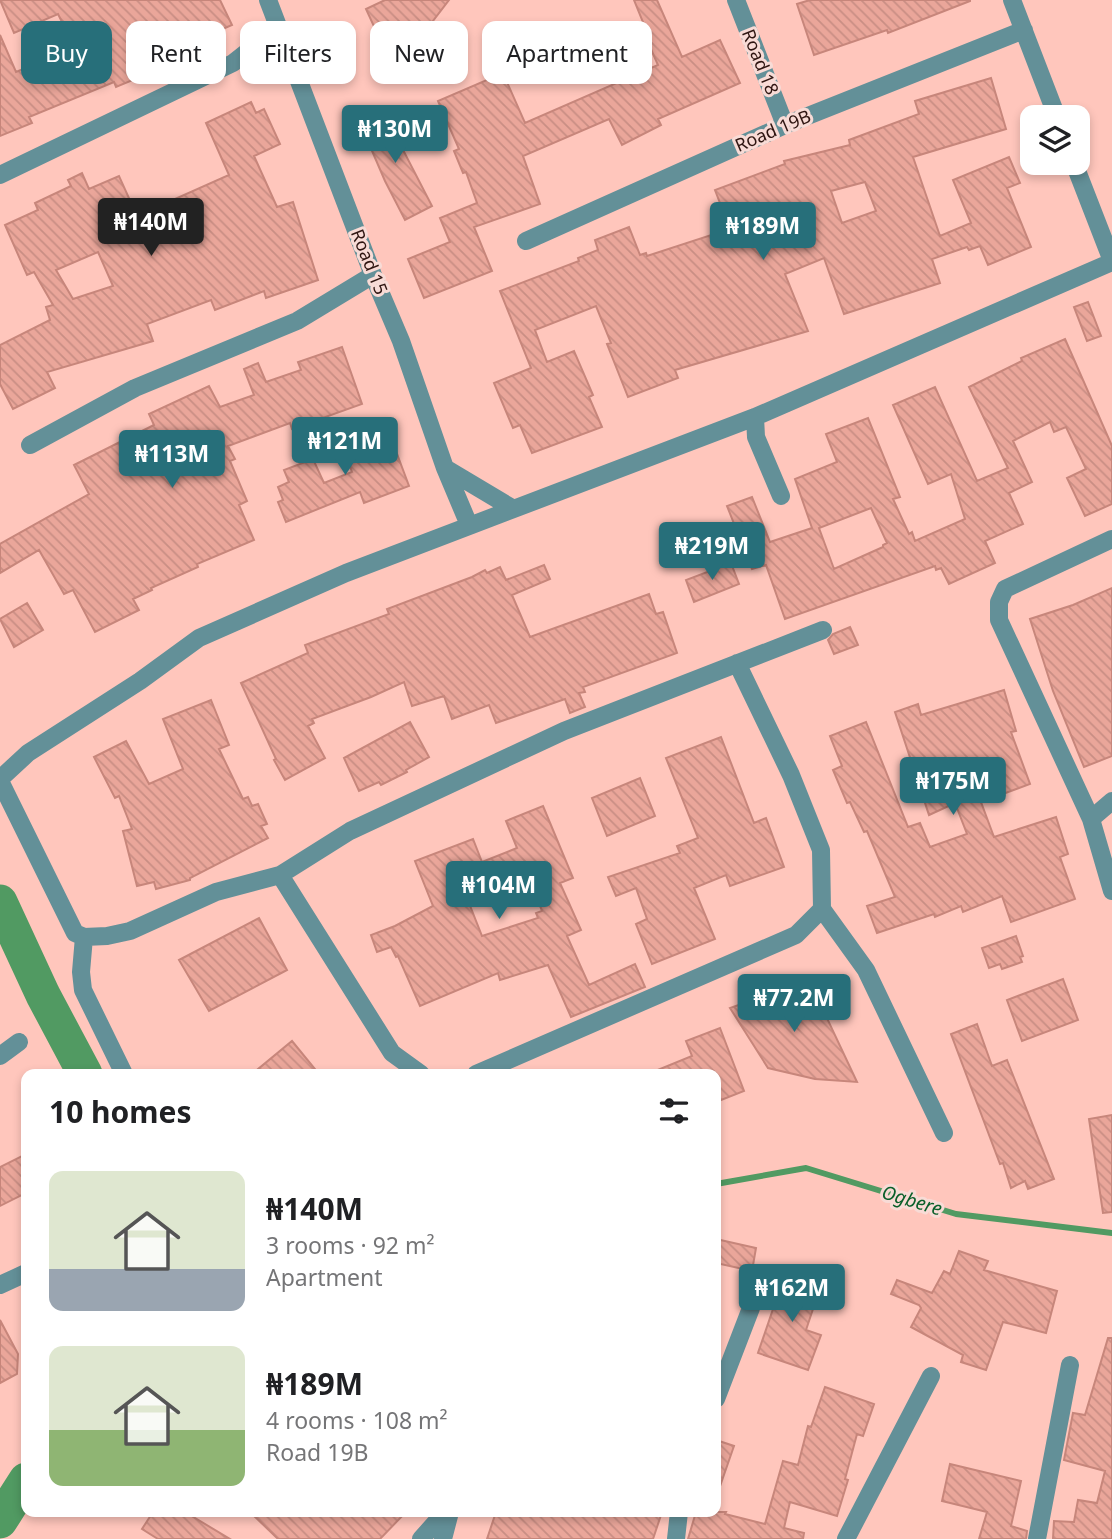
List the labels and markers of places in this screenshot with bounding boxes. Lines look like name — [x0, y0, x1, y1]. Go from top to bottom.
pin: ₦130M — [346, 106, 444, 165]
pin: ₦140M — [102, 198, 200, 258]
pin: ₦189M — [714, 202, 812, 262]
pin: ₦121M — [296, 418, 394, 477]
pin: ₦113M — [123, 430, 221, 490]
pin: ₦219M — [663, 522, 761, 582]
pin: ₦175M — [904, 758, 1002, 817]
pin: ₦104M — [450, 862, 548, 921]
pin: ₦77.2M — [737, 974, 851, 1034]
pin: ₦162M — [743, 1264, 841, 1324]

